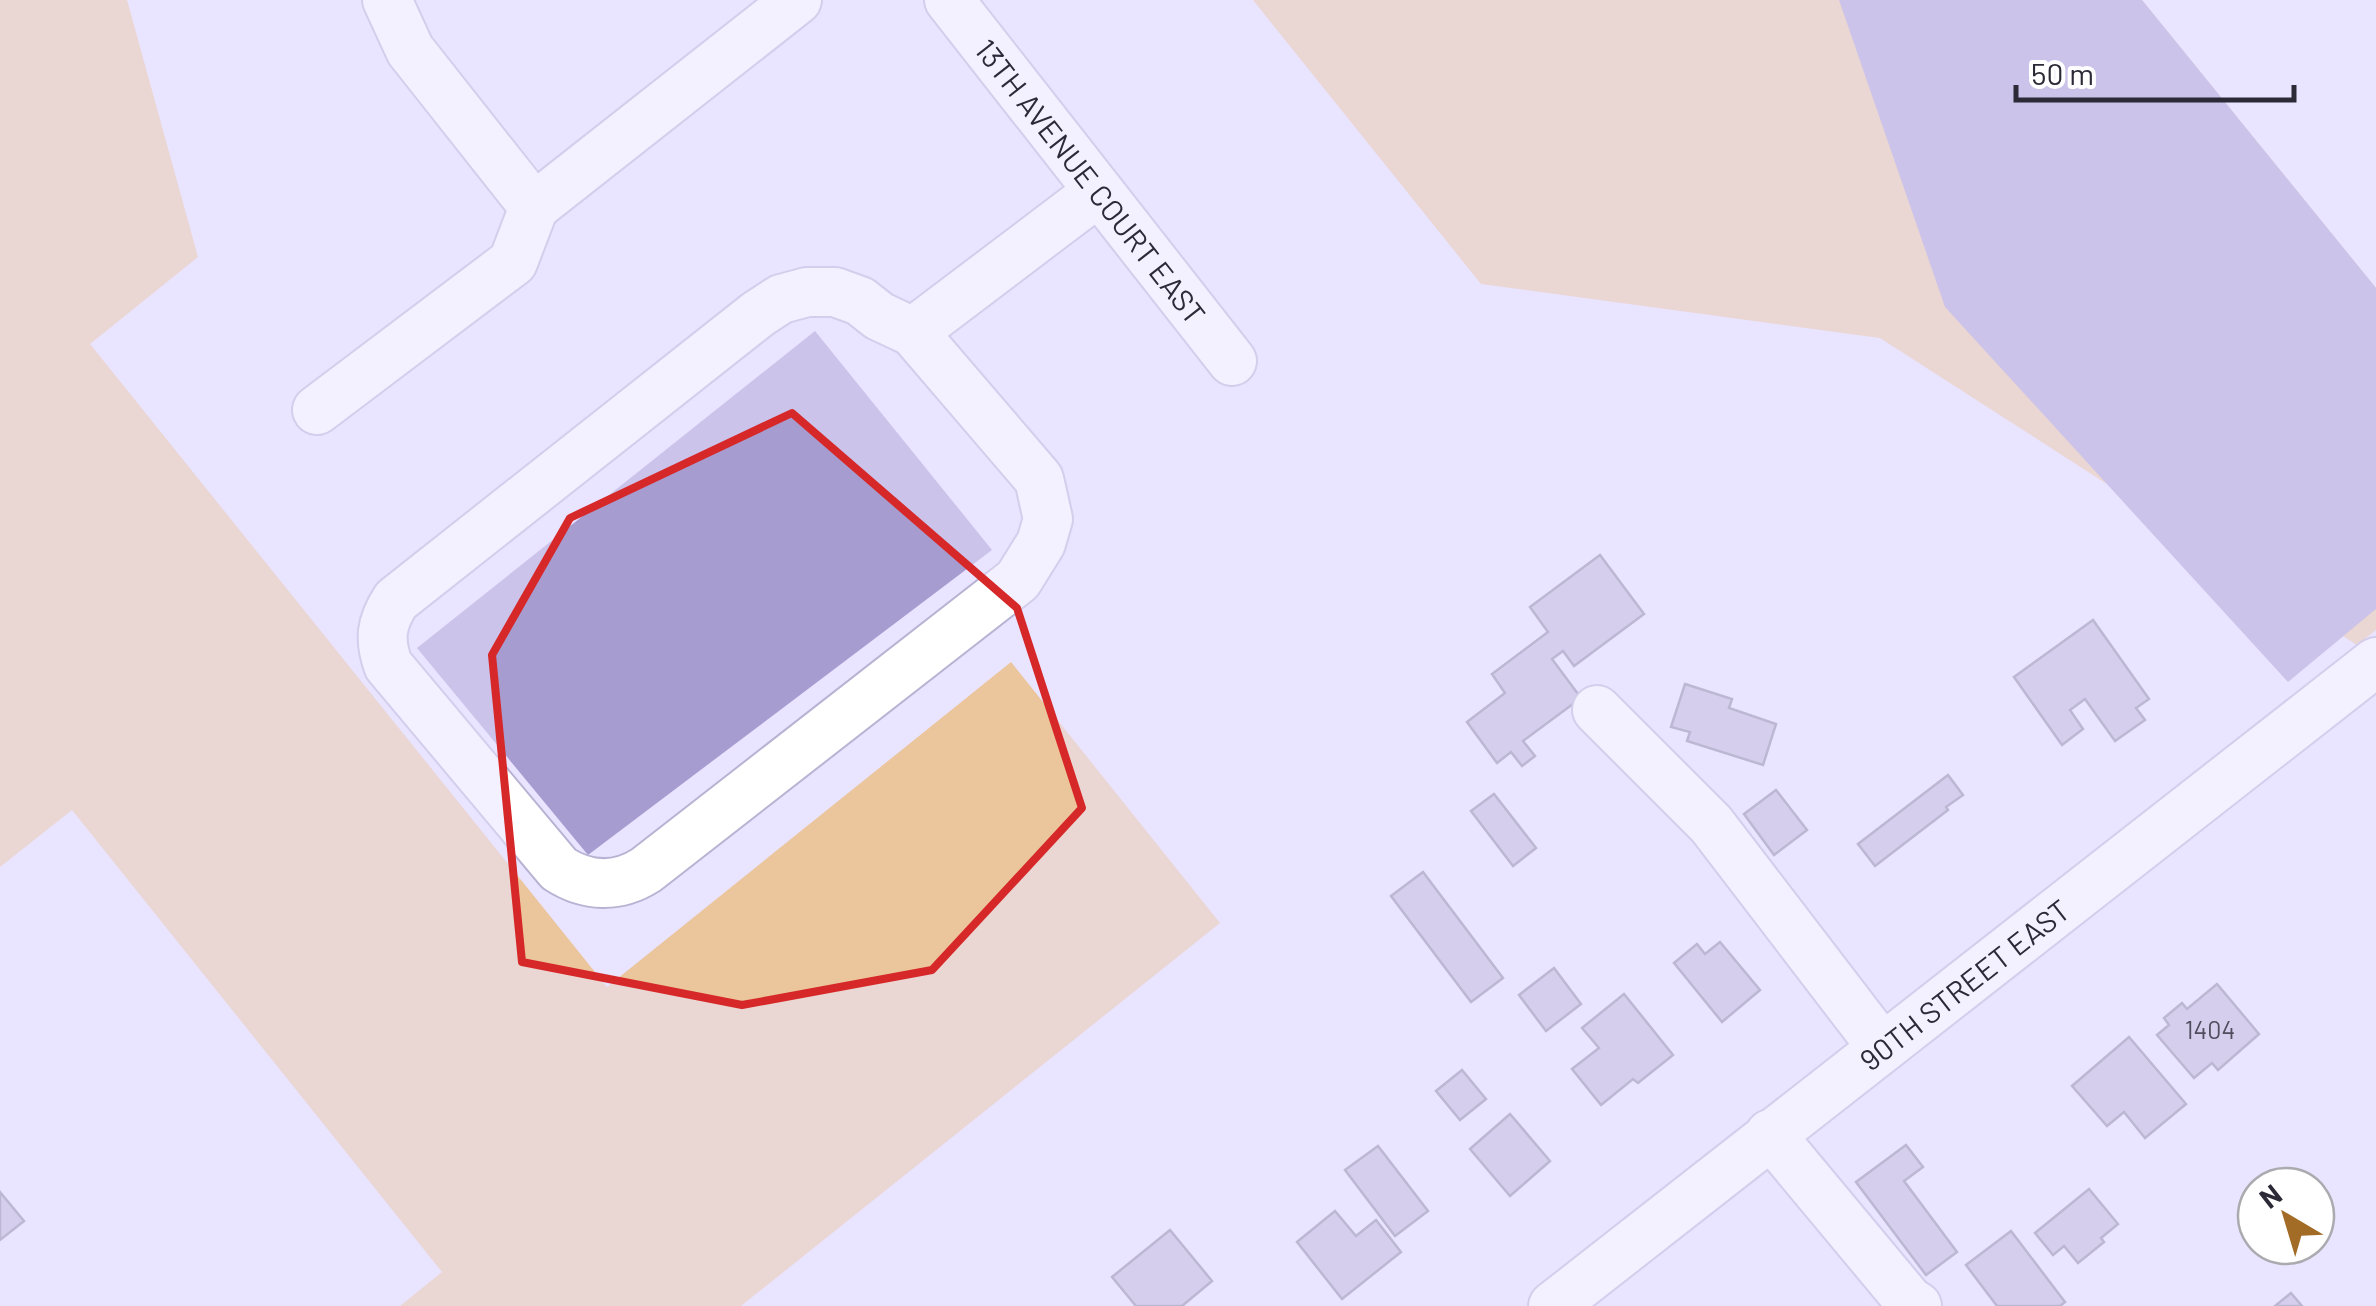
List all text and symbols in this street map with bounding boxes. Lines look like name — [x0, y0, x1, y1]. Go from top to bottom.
street label: 13TH AVENUE COURT EAST — [968, 31, 1214, 331]
scale bar — [2016, 40, 2294, 102]
text: 50 m — [2031, 55, 2094, 91]
street label: 90TH STREET EAST — [1852, 891, 2076, 1077]
house number: 1404 — [2185, 1014, 2235, 1044]
north arrow — [2236, 1166, 2336, 1266]
text: N — [2252, 1176, 2288, 1215]

